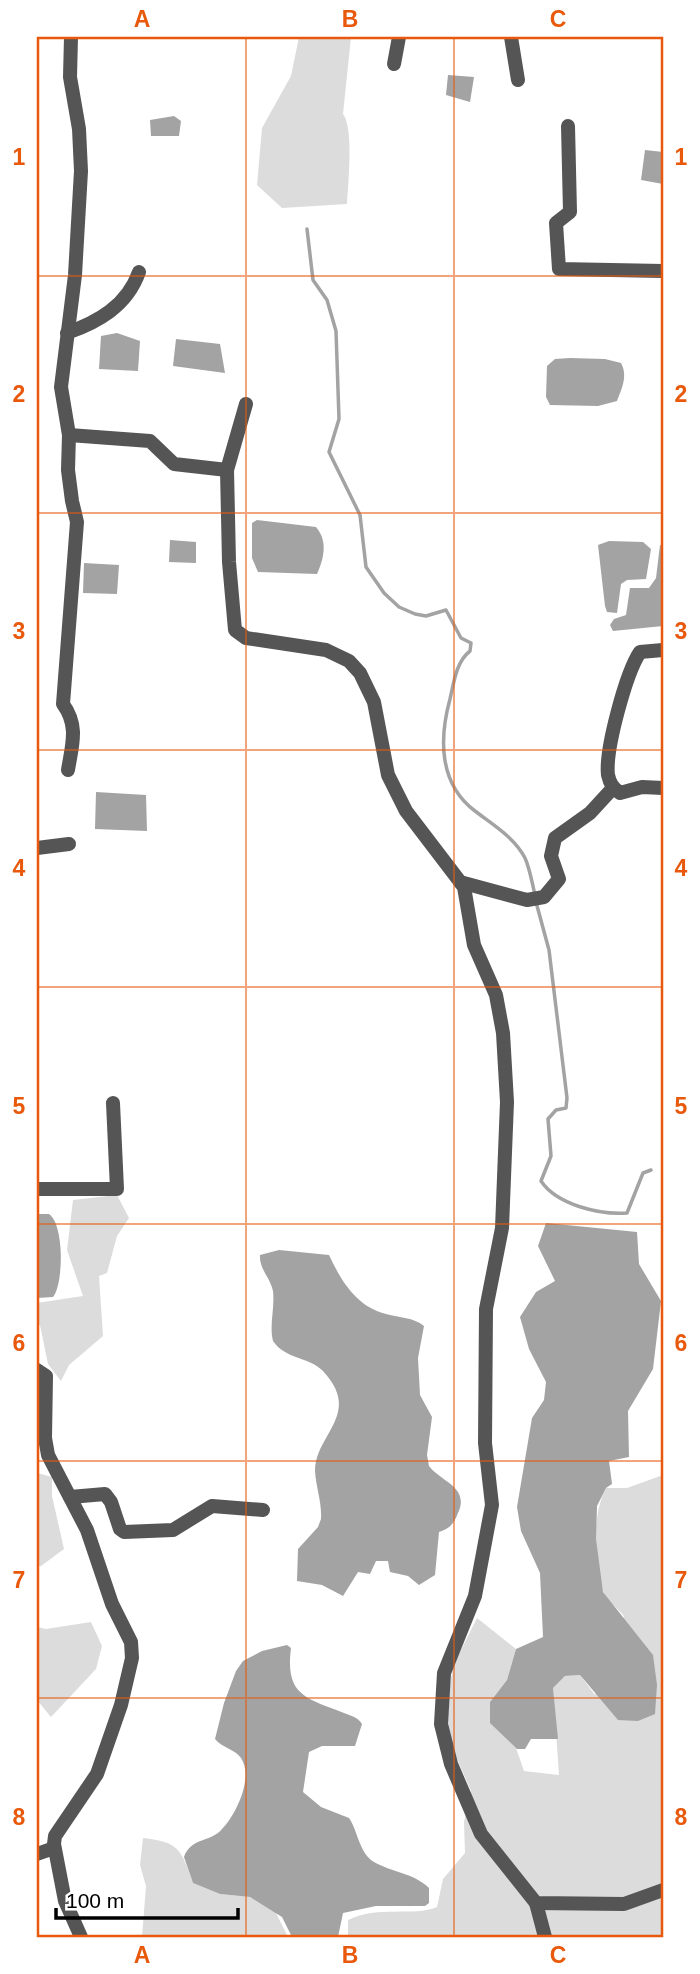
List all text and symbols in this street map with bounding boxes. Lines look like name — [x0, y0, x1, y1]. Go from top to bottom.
text: A — [134, 6, 150, 32]
text: B — [342, 6, 358, 32]
text: C — [550, 6, 566, 32]
text: 1 — [13, 144, 26, 170]
text: 1 — [675, 144, 688, 170]
text: 2 — [13, 381, 25, 407]
text: 2 — [675, 381, 687, 407]
text: 3 — [13, 618, 25, 644]
text: 3 — [675, 618, 687, 644]
text: 4 — [13, 855, 26, 881]
text: 4 — [675, 855, 688, 881]
text: 5 — [13, 1093, 26, 1119]
text: 5 — [675, 1093, 688, 1119]
text: 6 — [13, 1330, 25, 1356]
text: 6 — [675, 1330, 687, 1356]
text: 7 — [13, 1567, 25, 1593]
text: 7 — [675, 1567, 687, 1593]
text: 8 — [13, 1804, 26, 1830]
text: 8 — [675, 1804, 688, 1830]
scale bar — [56, 1876, 238, 1920]
text: 100 m — [66, 1889, 124, 1912]
text: A — [134, 1942, 150, 1968]
text: B — [342, 1942, 358, 1968]
text: C — [550, 1942, 566, 1968]

